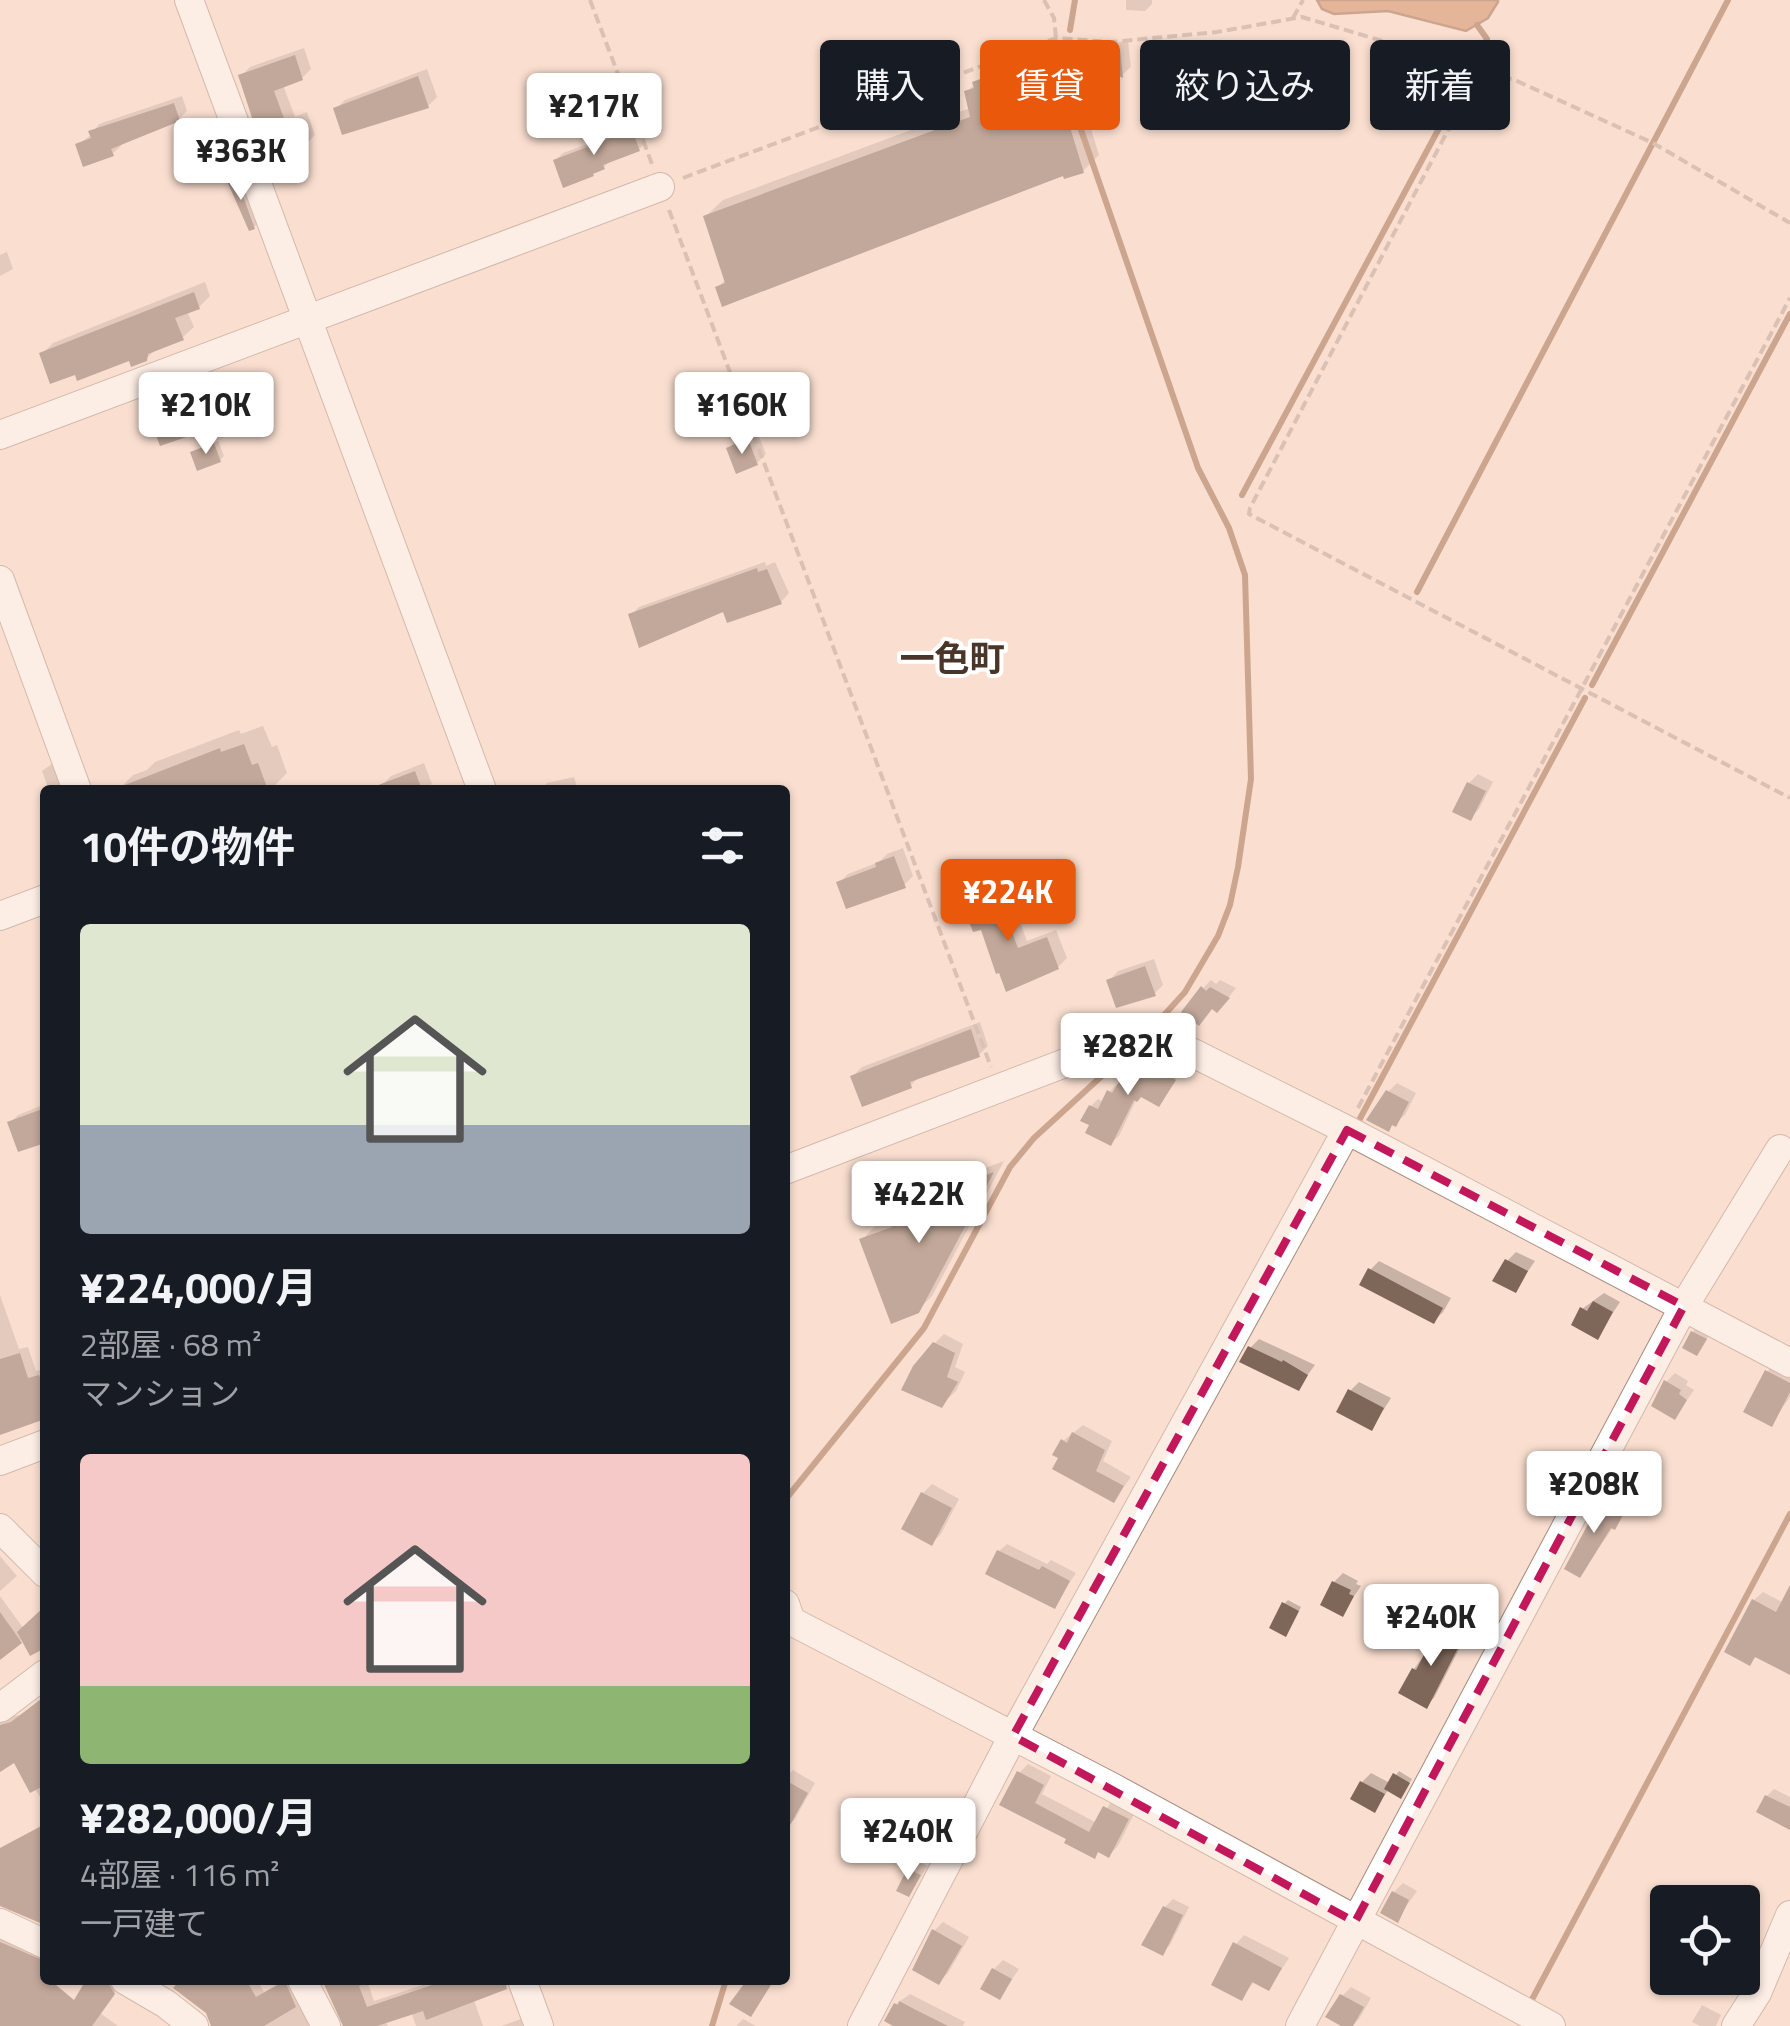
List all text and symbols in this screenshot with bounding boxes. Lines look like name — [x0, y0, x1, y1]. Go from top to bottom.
chip: 購入 — [820, 40, 960, 130]
chip: 賃貸 — [980, 40, 1120, 130]
chip: 絞り込み — [1140, 40, 1350, 130]
chip: 新着 — [1370, 40, 1510, 130]
pin: ¥217K — [524, 73, 664, 158]
text: ¥217K — [549, 81, 639, 129]
pin: ¥363K — [171, 118, 311, 203]
text: ¥363K — [196, 126, 286, 174]
pin: ¥210K — [136, 372, 276, 457]
pin: ¥160K — [672, 372, 812, 457]
text: ¥210K — [161, 380, 251, 428]
text: ¥160K — [697, 380, 787, 428]
district label: 一色町 — [899, 631, 1005, 685]
text: 10件の物件 — [80, 814, 295, 878]
icon: filters — [695, 818, 750, 873]
pin: ¥224K — [938, 859, 1078, 944]
text: ¥224K — [963, 867, 1053, 915]
icon: home — [325, 989, 505, 1169]
pin: ¥282K — [1058, 1013, 1198, 1098]
text: ¥282K — [1083, 1021, 1173, 1069]
pin: ¥422K — [849, 1161, 989, 1246]
text: ¥422K — [874, 1169, 964, 1217]
text: ¥224,000/月 — [80, 1255, 317, 1319]
text: 2部屋 · 68 m² — [80, 1320, 262, 1368]
text: マンション — [80, 1369, 240, 1417]
pin: ¥208K — [1524, 1451, 1664, 1536]
text: ¥208K — [1549, 1459, 1639, 1507]
icon: home — [325, 1519, 505, 1699]
pin: ¥240K — [1361, 1584, 1501, 1669]
text: ¥240K — [1386, 1592, 1476, 1640]
text: ¥282,000/月 — [80, 1785, 317, 1849]
pin: ¥240K — [838, 1798, 978, 1883]
text: ¥240K — [863, 1806, 953, 1854]
text: 4部屋 · 116 m² — [80, 1850, 279, 1898]
map controls — [1650, 1885, 1760, 1995]
button: locate — [1650, 1885, 1760, 1995]
text: 一戸建て — [80, 1899, 208, 1947]

